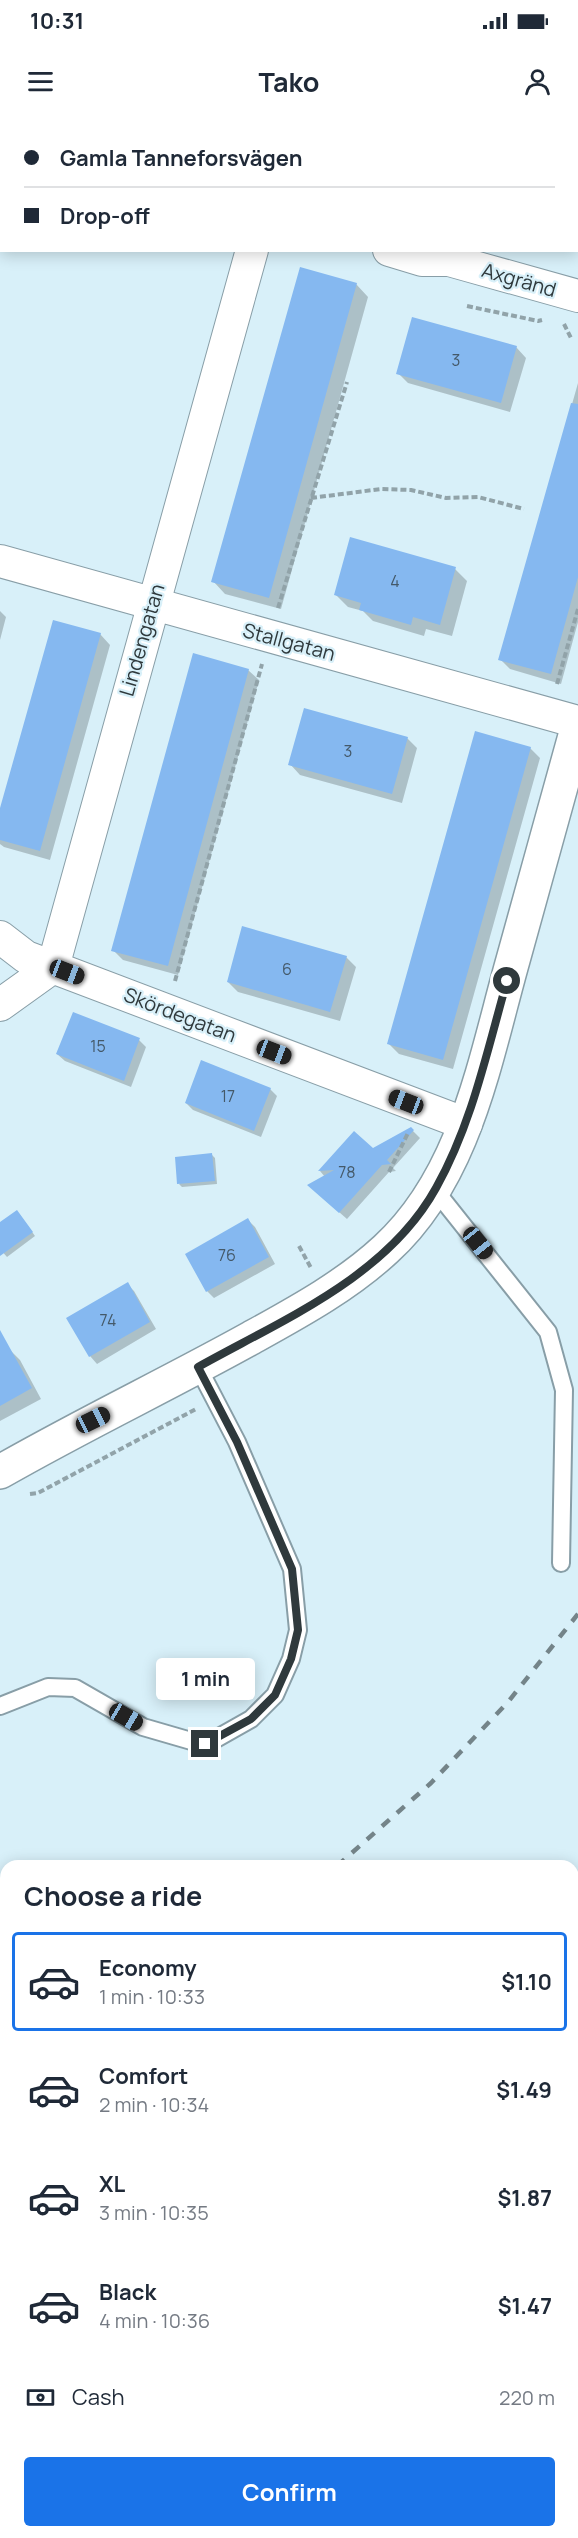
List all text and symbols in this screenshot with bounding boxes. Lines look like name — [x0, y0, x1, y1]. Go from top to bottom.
text: 10:31 — [30, 6, 84, 36]
text: Tako — [259, 63, 319, 100]
icon: menu — [24, 65, 57, 98]
icon: person — [521, 65, 554, 98]
text: Gamla Tanneforsvägen — [60, 143, 303, 173]
text: Drop-off — [60, 201, 150, 231]
street label: Axgränd — [479, 256, 559, 303]
house number: 3 — [452, 349, 460, 371]
house number: 4 — [390, 570, 400, 592]
street label: Lindengatan — [113, 581, 170, 699]
street label: Stallgatan — [240, 616, 338, 667]
house number: 3 — [344, 740, 352, 762]
car — [47, 957, 87, 987]
house number: 6 — [282, 958, 292, 980]
route start — [493, 967, 520, 994]
street label: Skördegatan — [120, 981, 240, 1048]
house number: 15 — [90, 1035, 106, 1057]
car — [254, 1037, 294, 1067]
house number: 17 — [221, 1085, 235, 1107]
car — [386, 1087, 426, 1117]
house number: 78 — [338, 1161, 356, 1183]
car — [460, 1223, 496, 1263]
house number: 76 — [218, 1244, 236, 1266]
house number: 74 — [100, 1309, 116, 1331]
car — [73, 1404, 113, 1436]
callout: 1 min — [156, 1657, 254, 1699]
text: 1 min — [181, 1665, 230, 1692]
car — [106, 1700, 146, 1734]
route end — [191, 1730, 218, 1757]
text: Choose a ride — [24, 1877, 202, 1914]
text: Economy — [99, 1953, 197, 1983]
icon: car — [27, 1955, 81, 2009]
text: $1.10 — [501, 1967, 552, 1997]
text: 1 min · 10:33 — [99, 1983, 205, 2010]
text: Comfort — [99, 2061, 188, 2091]
icon: car — [27, 2063, 81, 2117]
text: $1.49 — [496, 2075, 552, 2105]
text: 2 min · 10:34 — [99, 2091, 209, 2118]
text: XL — [99, 2169, 125, 2199]
icon: car — [27, 2171, 81, 2225]
text: $1.87 — [498, 2183, 552, 2213]
text: 3 min · 10:35 — [99, 2199, 209, 2226]
text: Black — [99, 2277, 156, 2307]
icon: car — [27, 2279, 81, 2333]
text: $1.47 — [498, 2291, 552, 2321]
text: 4 min · 10:36 — [99, 2307, 210, 2334]
icon: cash — [24, 2381, 57, 2414]
text: Cash — [72, 2382, 125, 2412]
text: 220 m — [499, 2384, 555, 2411]
button: Confirm — [24, 2457, 555, 2526]

